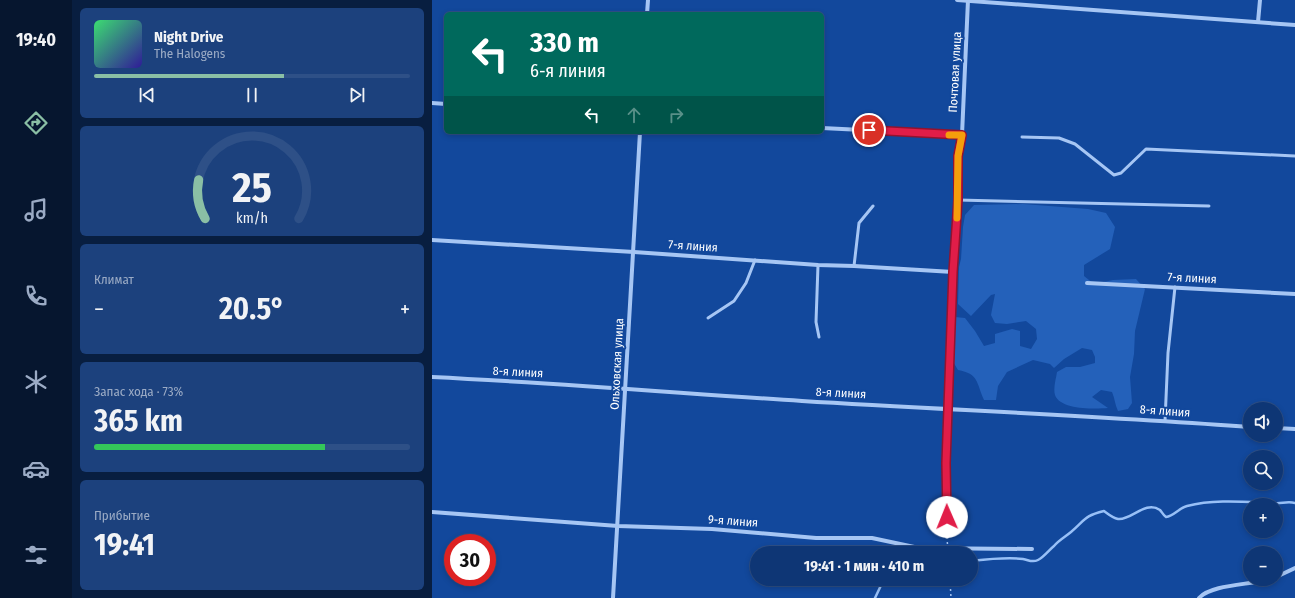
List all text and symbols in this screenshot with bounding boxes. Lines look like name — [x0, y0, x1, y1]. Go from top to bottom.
text: 330 m — [530, 26, 599, 59]
text: Night Drive — [154, 28, 223, 46]
icon: left — [464, 28, 516, 80]
text: 19:40 — [16, 29, 56, 51]
street label: Почтовая улица — [946, 31, 964, 113]
text: The Halogens — [154, 46, 225, 61]
text: 6-я линия — [530, 60, 606, 82]
icon: previous — [136, 84, 158, 106]
icon: pause — [241, 84, 263, 106]
icon: next — [346, 84, 368, 106]
icon: left — [581, 104, 603, 126]
icon: ahead — [623, 104, 645, 126]
icon: right — [665, 104, 687, 126]
icon: directions — [22, 109, 50, 137]
pin — [852, 113, 886, 147]
icon: arrive — [858, 119, 880, 141]
text: 25 — [231, 163, 272, 213]
icon: music — [22, 196, 50, 224]
text: km/h — [236, 210, 268, 227]
street label: 7-я линия — [668, 237, 718, 255]
street label: 7-я линия — [1167, 270, 1217, 286]
text: Климат — [94, 272, 134, 287]
icon: phone — [22, 282, 50, 310]
text: 20.5° — [219, 291, 285, 327]
text: − — [94, 296, 104, 323]
text: + — [400, 296, 410, 323]
street label: Ольховская улица — [608, 318, 626, 410]
street label: 8-я линия — [492, 364, 544, 380]
icon: climate — [22, 368, 50, 396]
text: Запас хода · 73% — [94, 384, 183, 399]
street label: 8-я линия — [815, 385, 867, 401]
street label: 8-я линия — [1139, 402, 1191, 420]
map controls — [1243, 402, 1283, 586]
button: sound — [1243, 402, 1283, 442]
text: 365 km — [94, 403, 183, 439]
button: search — [1243, 450, 1283, 490]
icon: car — [22, 455, 50, 483]
position arrow — [926, 496, 968, 538]
button: + — [1243, 498, 1283, 538]
text: Прибытие — [94, 508, 150, 523]
street label: 9-я линия — [707, 512, 759, 530]
text: 19:41 — [94, 527, 155, 563]
speed limit sign: 30 — [444, 534, 496, 586]
icon: filters — [22, 541, 50, 569]
button: − — [1243, 546, 1283, 586]
text: 19:41 · 1 мин · 410 m — [804, 557, 924, 575]

